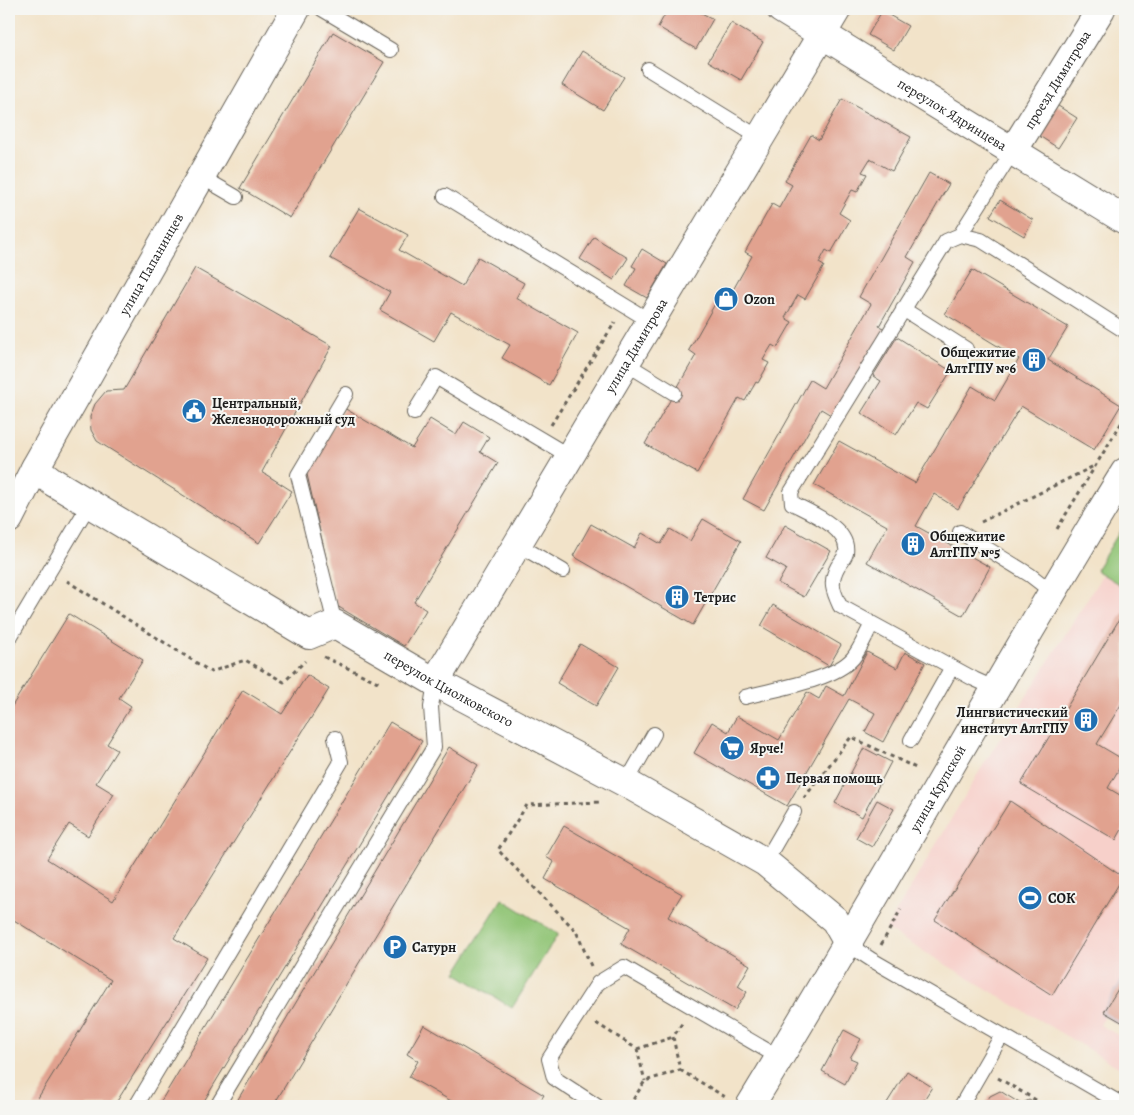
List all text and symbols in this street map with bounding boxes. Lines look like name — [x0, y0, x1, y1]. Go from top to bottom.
street label: проезд Димитрова — [1020, 26, 1096, 133]
street label: переулок Ядринцева — [894, 74, 1011, 156]
street label: улица Папанинцев — [114, 209, 188, 320]
shop icon: Ozon — [713, 286, 739, 312]
place label: Ozon — [744, 290, 775, 309]
street label: улица Димитрова — [600, 294, 672, 397]
place label: Общежитие АлтГПУ №6 — [941, 343, 1017, 378]
building icon: Общежитие АлтГПУ №6 — [1021, 347, 1047, 373]
place label: Центральный, Железнодорожный суд — [212, 394, 355, 429]
public building icon: Центральный, Железнодорожный суд — [181, 398, 207, 424]
place label: Общежитие АлтГПУ №5 — [929, 527, 1006, 562]
building icon: Общежитие АлтГПУ №5 — [900, 531, 926, 557]
building icon: Тетрис — [664, 584, 690, 610]
place label: Тетрис — [694, 588, 736, 607]
street label: переулок Циолковского — [380, 646, 517, 732]
place label: Лингвистический институт АлтГПУ — [956, 703, 1069, 738]
building icon: Лингвистический институт АлтГПУ — [1073, 707, 1099, 733]
supermarket icon: Ярче! — [719, 735, 745, 761]
place label: Ярче! — [750, 739, 784, 758]
street label: улица Крупской — [905, 742, 971, 836]
pharmacy icon: Первая помощь — [755, 765, 781, 791]
place label: Первая помощь — [786, 769, 883, 788]
sports icon: СОК — [1017, 885, 1043, 911]
place label: СОК — [1048, 889, 1076, 908]
parking icon: Сатурн — [382, 934, 408, 960]
place label: Сатурн — [412, 938, 456, 957]

